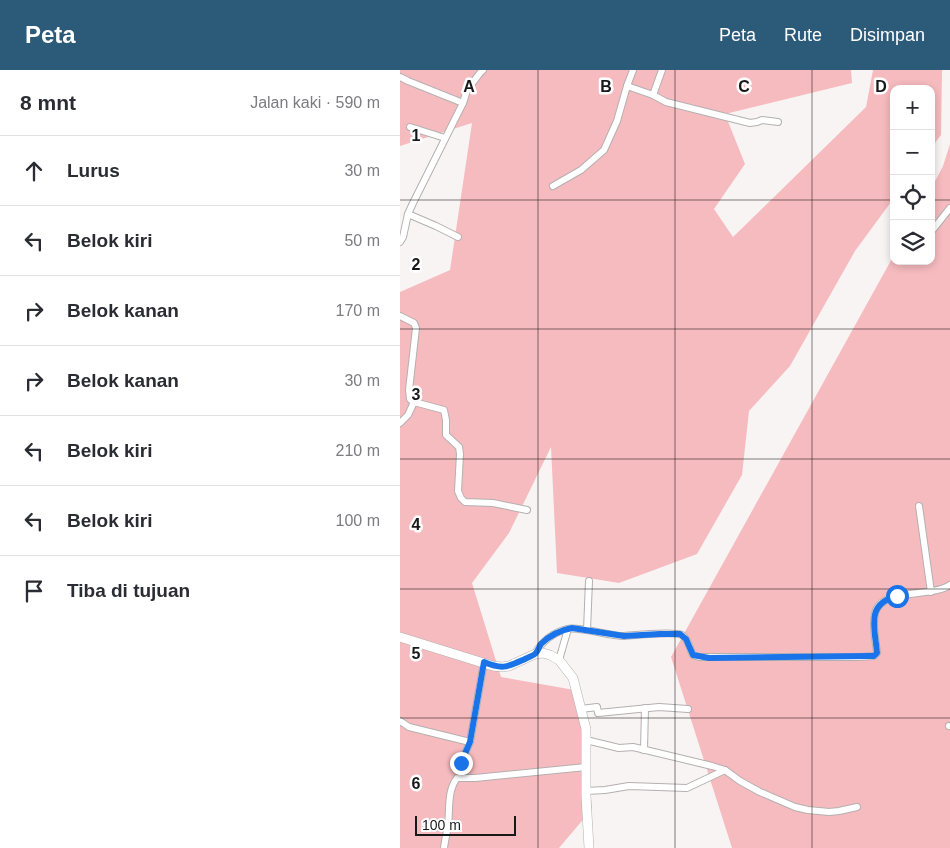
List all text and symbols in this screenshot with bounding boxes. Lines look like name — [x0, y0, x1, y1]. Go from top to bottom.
text: Peta — [25, 21, 76, 48]
text: Peta — [719, 25, 756, 45]
text: Rute — [784, 25, 822, 45]
text: Disimpan — [850, 25, 925, 45]
text: A — [463, 78, 475, 95]
text: B — [600, 78, 612, 95]
text: C — [738, 78, 750, 95]
text: D — [875, 78, 887, 95]
map controls — [890, 85, 935, 265]
button: + — [890, 85, 935, 130]
text: 8 mnt — [20, 91, 76, 114]
text: Jalan kaki · 590 m — [250, 94, 380, 111]
text: 1 — [412, 127, 421, 144]
button: − — [890, 130, 935, 175]
icon: ahead — [20, 157, 48, 185]
text: Lurus — [67, 160, 120, 181]
text: 30 m — [344, 162, 380, 179]
button: locate — [890, 175, 935, 220]
button: layers — [890, 220, 935, 265]
icon: left — [20, 227, 48, 255]
text: Belok kiri — [67, 230, 153, 251]
text: 50 m — [344, 232, 380, 249]
text: 2 — [412, 256, 421, 273]
icon: right — [20, 297, 48, 325]
text: Belok kanan — [67, 300, 179, 321]
text: 170 m — [336, 302, 380, 319]
icon: right — [20, 367, 48, 395]
text: Belok kanan — [67, 370, 179, 391]
text: 30 m — [344, 372, 380, 389]
text: 3 — [412, 386, 421, 403]
icon: left — [20, 437, 48, 465]
text: Belok kiri — [67, 440, 153, 461]
text: 210 m — [336, 442, 380, 459]
icon: left — [20, 507, 48, 535]
text: Belok kiri — [67, 510, 153, 531]
text: 100 m — [336, 512, 380, 529]
text: 4 — [412, 516, 421, 533]
icon: arrive — [20, 577, 48, 605]
text: Tiba di tujuan — [67, 580, 190, 601]
route start — [886, 585, 909, 608]
text: 5 — [412, 645, 421, 662]
route end — [450, 752, 473, 775]
text: 6 — [412, 775, 421, 792]
scale bar — [415, 813, 516, 836]
text: 100 m — [422, 817, 461, 833]

